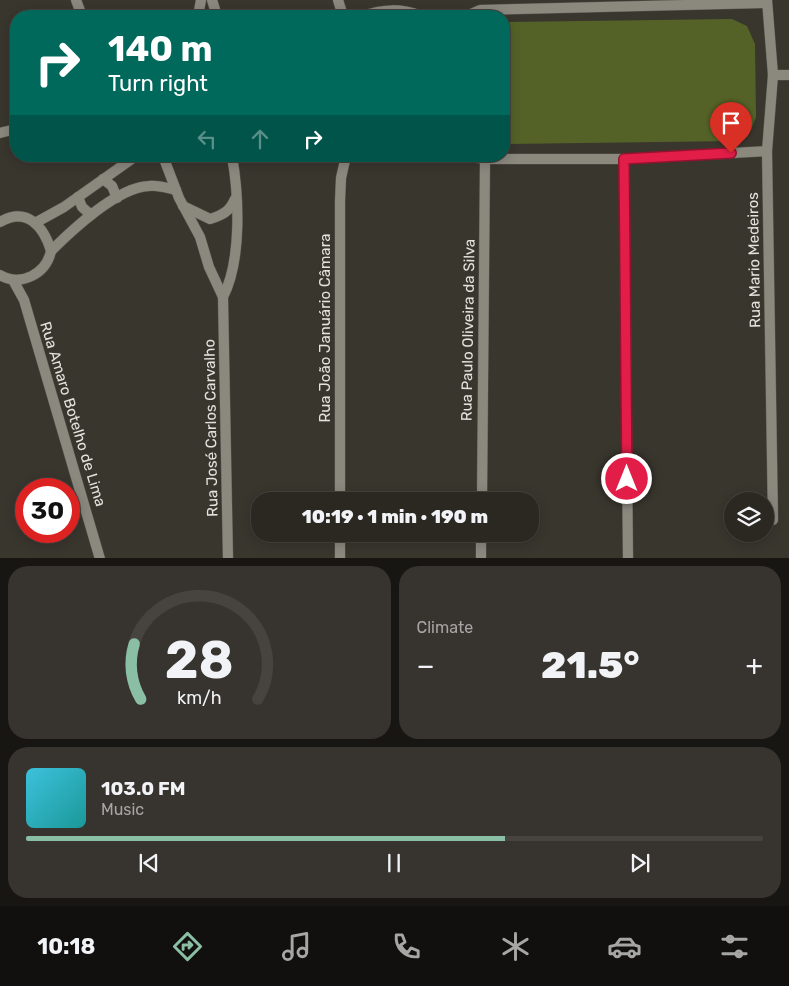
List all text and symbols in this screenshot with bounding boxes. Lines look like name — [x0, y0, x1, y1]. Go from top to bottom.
text: 140 m — [108, 28, 213, 70]
icon: right — [25, 30, 90, 95]
text: Turn right — [108, 70, 208, 97]
pin — [710, 102, 752, 153]
icon: arrive — [717, 109, 745, 137]
icon: left — [193, 125, 221, 153]
icon: ahead — [246, 125, 274, 153]
icon: right — [299, 125, 327, 153]
street label: Rua Mario Medeiros — [744, 192, 764, 328]
street label: Rua João Januário Câmara — [316, 234, 334, 422]
street label: Rua Paulo Oliveira da Silva — [457, 239, 479, 421]
street label: Rua Amaro Botelho de Lima — [36, 319, 110, 509]
street label: Rua José Carlos Carvalho — [200, 339, 222, 517]
position arrow — [600, 452, 652, 504]
speed limit sign: 30 — [15, 478, 80, 543]
map controls — [724, 492, 774, 542]
button: layers — [724, 492, 774, 542]
text: 10:19 · 1 min · 190 m — [302, 505, 488, 528]
text: Climate — [417, 618, 473, 637]
text: 28 — [165, 629, 234, 691]
text: 21.5° — [541, 642, 639, 688]
text: − — [417, 649, 435, 682]
text: + — [746, 649, 763, 682]
text: km/h — [177, 687, 222, 708]
text: 103.0 FM — [101, 777, 186, 800]
text: Music — [101, 800, 144, 819]
icon: previous — [135, 849, 163, 877]
icon: pause — [380, 849, 408, 877]
icon: next — [626, 849, 654, 877]
icon: directions — [170, 929, 205, 964]
icon: music — [279, 929, 314, 964]
icon: phone — [389, 929, 424, 964]
icon: climate — [498, 929, 533, 964]
icon: car — [607, 929, 642, 964]
icon: filters — [717, 929, 752, 964]
text: 10:18 — [37, 933, 95, 960]

